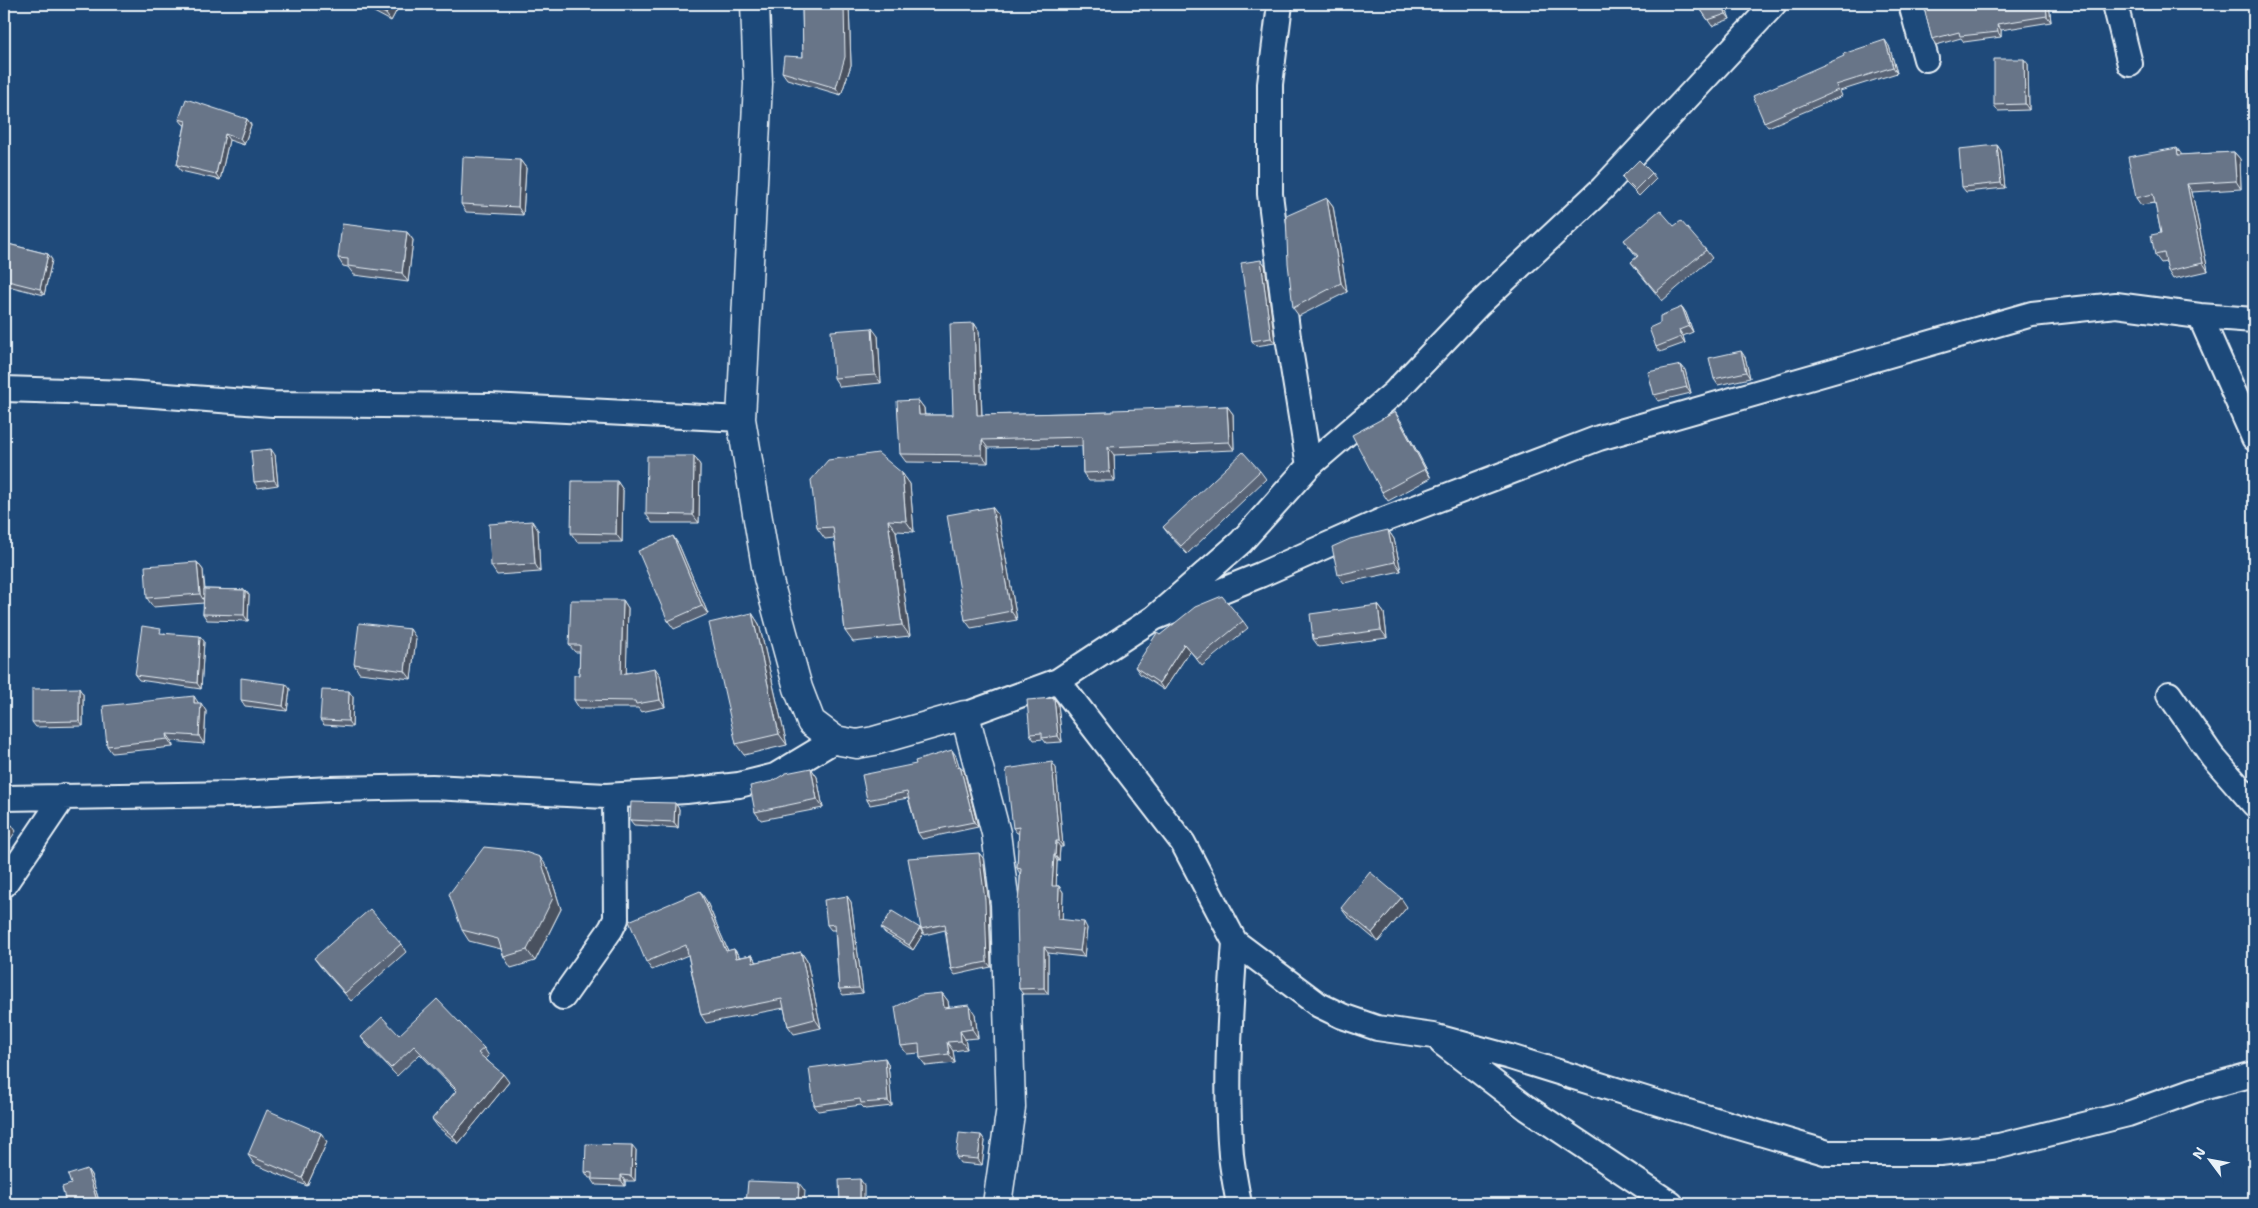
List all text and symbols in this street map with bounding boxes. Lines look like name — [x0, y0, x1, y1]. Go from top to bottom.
north arrow — [2186, 1136, 2236, 1186]
text: N — [2188, 1144, 2210, 1163]

